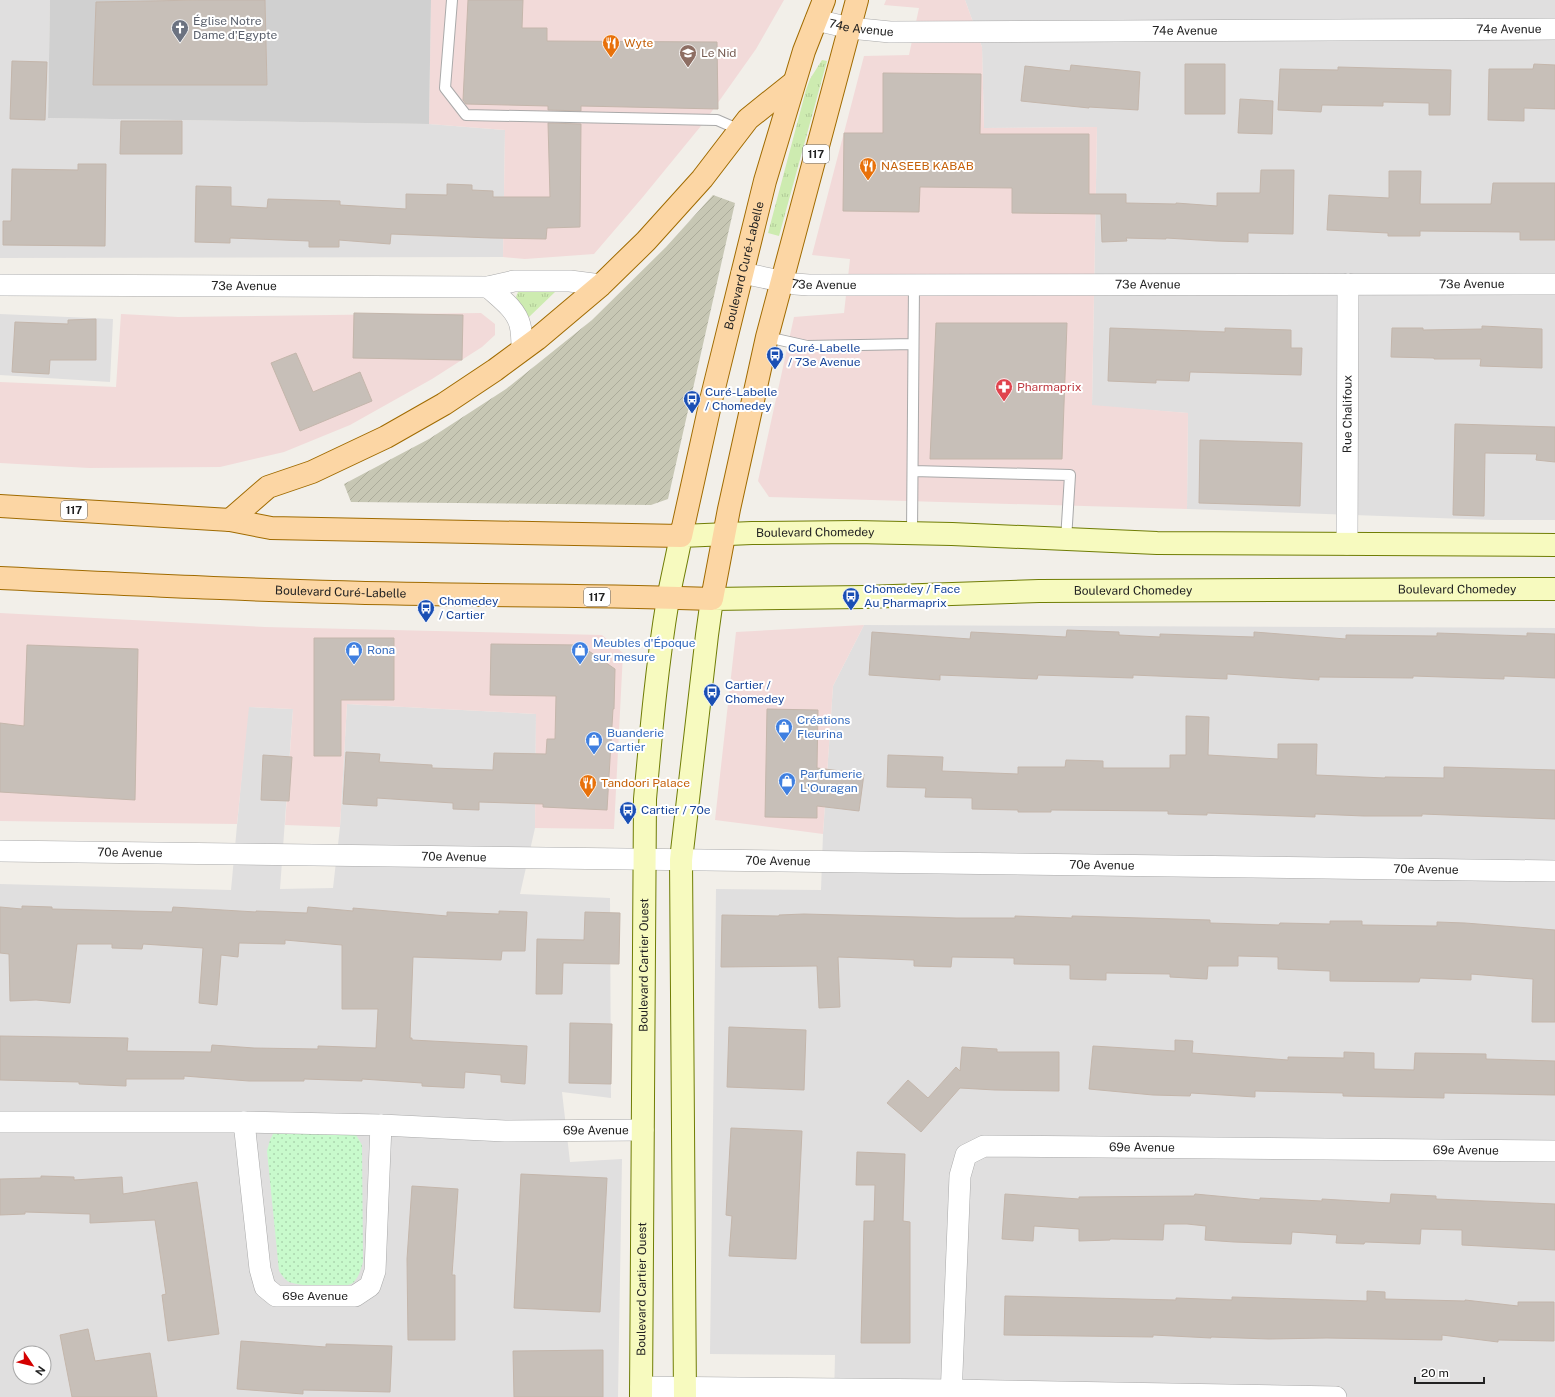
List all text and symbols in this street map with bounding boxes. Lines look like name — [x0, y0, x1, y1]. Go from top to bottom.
place label: Église Notre Dame d'Egypte — [193, 14, 277, 42]
street label: 74e Avenue — [827, 16, 894, 39]
church icon: Église Notre Dame d'Egypte — [170, 18, 190, 43]
street label: 74e Avenue — [1476, 22, 1542, 36]
street label: 74e Avenue — [1152, 24, 1218, 38]
restaurant icon: Wyte — [601, 33, 621, 58]
place label: Wyte — [624, 36, 653, 50]
school or university icon: Le Nid — [678, 43, 698, 68]
place label: Le Nid — [701, 46, 737, 60]
road number: 117 — [803, 145, 829, 163]
restaurant icon: NASEEB KABAB — [858, 156, 878, 181]
place label: NASEEB KABAB — [881, 159, 974, 173]
street label: Boulevard Curé-Labelle — [722, 200, 767, 331]
street label: 73e Avenue — [790, 276, 857, 292]
street label: 73e Avenue — [1439, 277, 1505, 291]
street label: 73e Avenue — [1115, 278, 1181, 292]
street label: 73e Avenue — [211, 279, 277, 293]
place label: Curé-Labelle / 73e Avenue — [788, 341, 861, 369]
bus stop icon: Curé-Labelle / 73e Avenue — [765, 345, 785, 370]
street label: Rue Chalifoux — [1340, 375, 1355, 453]
pharmacy icon: Pharmaprix — [994, 377, 1014, 402]
place label: Pharmaprix — [1017, 380, 1082, 394]
place label: Curé-Labelle / Chomedey — [705, 385, 777, 413]
bus stop icon: Curé-Labelle / Chomedey — [682, 389, 702, 414]
road number: 117 — [61, 501, 87, 519]
street label: Boulevard Chomedey — [756, 525, 875, 540]
place label: Chomedey / Face Au Pharmaprix — [864, 582, 961, 610]
street label: Boulevard Chomedey — [1398, 582, 1517, 597]
street label: Boulevard Curé-Labelle — [275, 583, 407, 601]
street label: Boulevard Chomedey — [1074, 583, 1193, 598]
bus stop icon: Chomedey / Face Au Pharmaprix — [841, 586, 861, 611]
road number: 117 — [584, 588, 610, 606]
place label: Chomedey / Cartier — [439, 594, 499, 622]
bus stop icon: Chomedey / Cartier — [416, 598, 436, 623]
place label: Meubles d'Époque sur mesure — [593, 636, 696, 664]
shop icon: Rona — [344, 640, 364, 665]
shop icon: Meubles d'Époque sur mesure — [570, 640, 590, 665]
place label: Rona — [367, 643, 395, 657]
place label: Cartier / Chomedey — [725, 678, 785, 706]
bus stop icon: Cartier / Chomedey — [702, 682, 722, 707]
place label: Créations Fleurina — [797, 713, 850, 741]
shop icon: Créations Fleurina — [774, 717, 794, 742]
place label: Buanderie Cartier — [607, 726, 664, 754]
shop icon: Buanderie Cartier — [584, 730, 604, 755]
place label: Parfumerie L'Ouragan — [800, 767, 863, 795]
shop icon: Parfumerie L'Ouragan — [777, 771, 797, 796]
restaurant icon: Tandoori Palace — [578, 773, 598, 798]
place label: Tandoori Palace — [601, 776, 690, 790]
bus stop icon: Cartier / 70e — [618, 800, 638, 825]
place label: Cartier / 70e — [641, 803, 711, 817]
street label: 70e Avenue — [97, 845, 163, 860]
street label: 70e Avenue — [421, 849, 487, 864]
street label: 70e Avenue — [745, 854, 811, 868]
street label: 70e Avenue — [1069, 858, 1135, 873]
street label: 70e Avenue — [1393, 862, 1459, 877]
street label: Boulevard Cartier Ouest — [636, 898, 651, 1032]
street label: 69e Avenue — [563, 1123, 629, 1138]
street label: 69e Avenue — [1109, 1140, 1175, 1155]
street label: 69e Avenue — [1433, 1143, 1499, 1158]
street label: Boulevard Cartier Ouest — [634, 1222, 649, 1356]
street label: 69e Avenue — [282, 1289, 348, 1303]
north arrow — [12, 1345, 52, 1385]
scale bar — [1415, 1359, 1484, 1385]
text: N — [33, 1364, 48, 1378]
text: 20 m — [1421, 1366, 1449, 1380]

